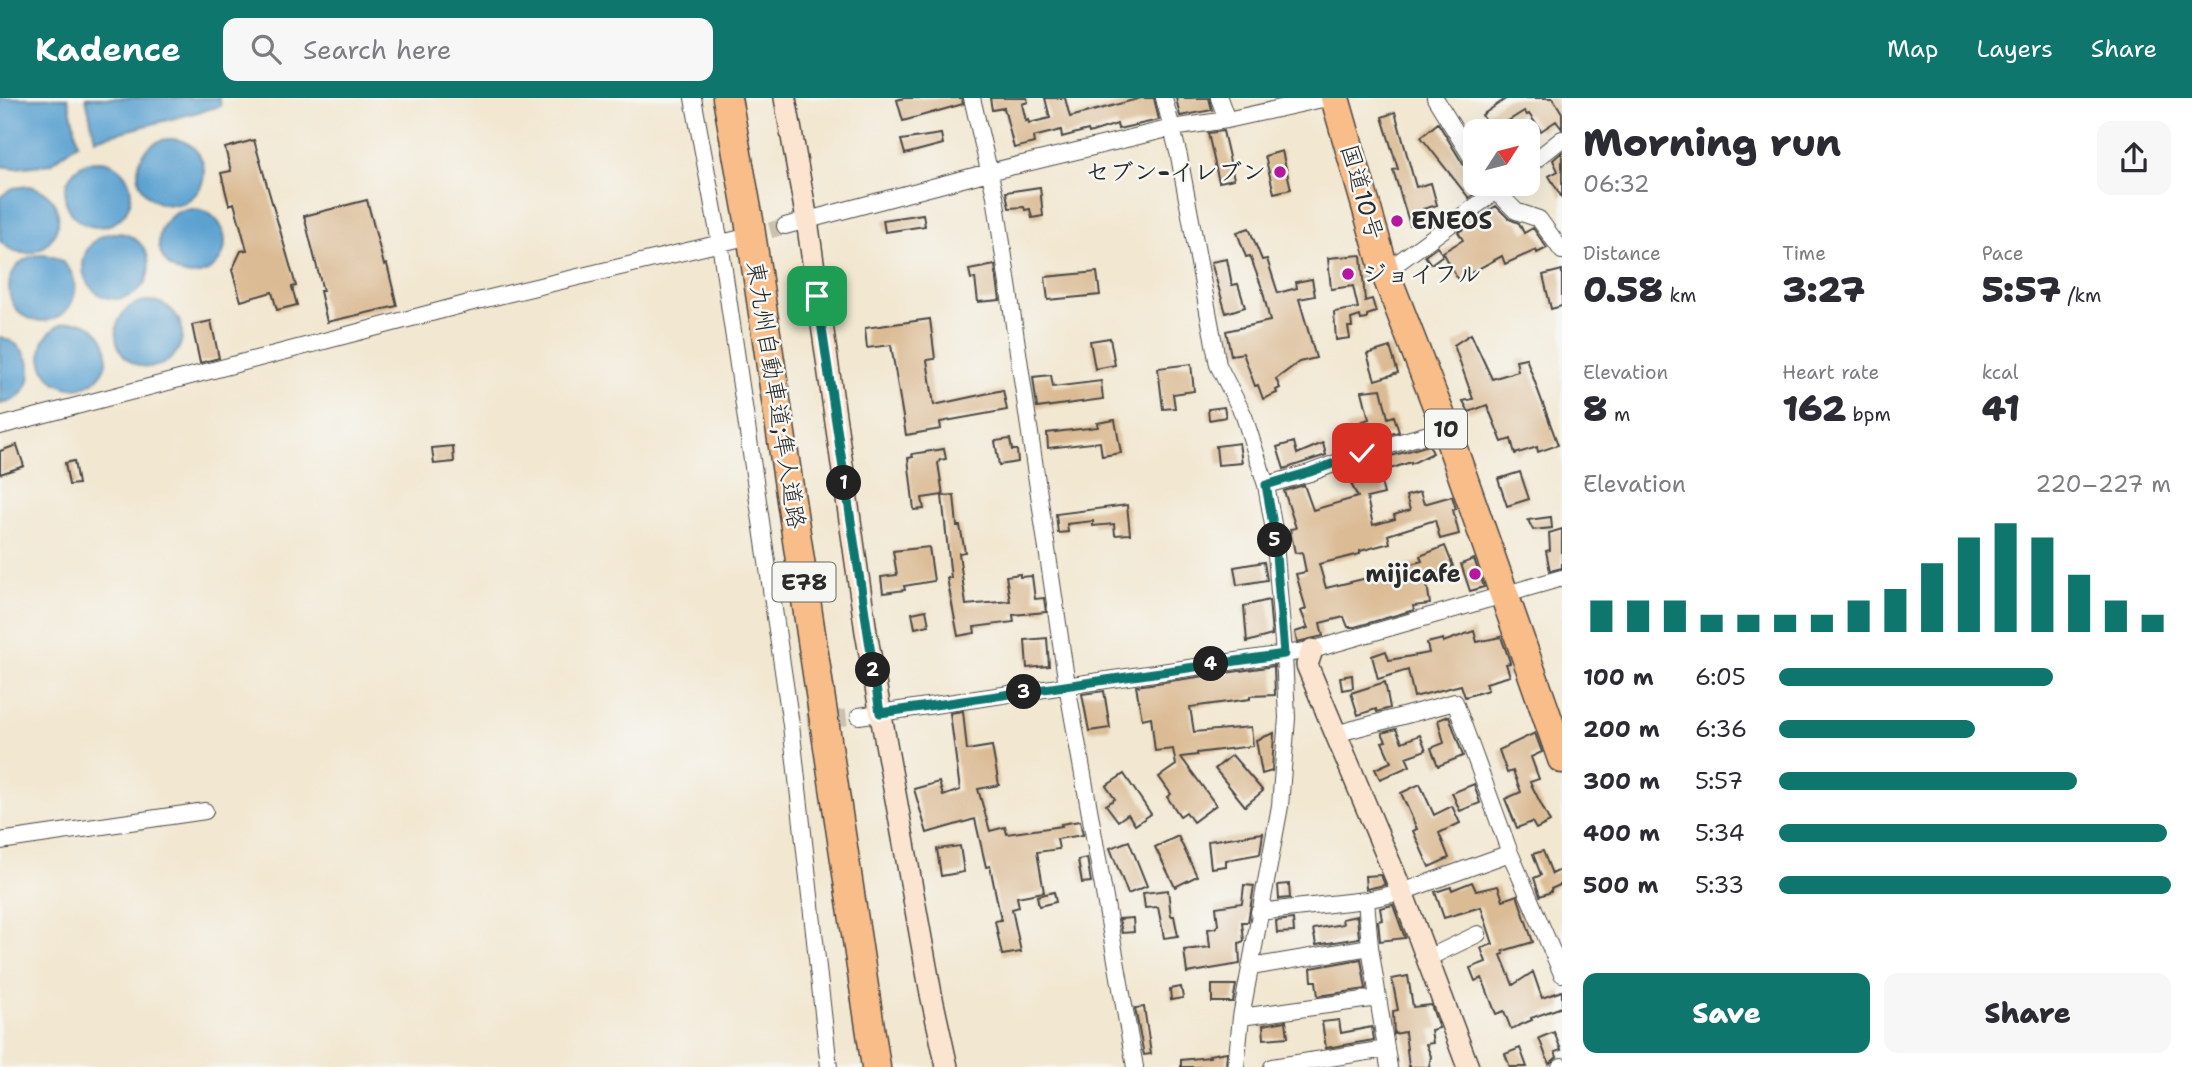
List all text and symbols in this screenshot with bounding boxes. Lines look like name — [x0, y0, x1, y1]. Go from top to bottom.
search box — [223, 18, 713, 81]
text: Kadence — [35, 27, 181, 72]
icon: search — [247, 30, 285, 68]
text: Search here — [303, 32, 451, 67]
text: Map — [1887, 33, 1938, 65]
text: Layers — [1976, 33, 2053, 65]
text: Share — [2091, 33, 2157, 65]
text: Morning run — [1583, 117, 1841, 168]
north arrow — [1463, 119, 1540, 196]
map controls — [1463, 119, 1540, 196]
button: share — [2097, 121, 2171, 195]
street label: 国道10号 — [1333, 140, 1391, 244]
place label: セブン-イレブン — [1086, 156, 1266, 188]
marker: セブン-イレブン — [1272, 164, 1288, 180]
text: 06:32 — [1583, 169, 1650, 199]
place label: ENEOS — [1411, 205, 1492, 237]
marker: ENEOS — [1389, 213, 1405, 229]
text: Distance — [1583, 241, 1661, 266]
text: Time — [1782, 241, 1826, 266]
text: Pace — [1982, 241, 2023, 266]
place label: ジョイフル — [1362, 258, 1482, 290]
street label: 東九州自動車道;隼人道路 — [739, 259, 813, 531]
pin — [787, 266, 847, 326]
marker: ジョイフル — [1340, 266, 1356, 282]
text: 0.58 — [1583, 266, 1663, 313]
text: 3:27 — [1782, 266, 1865, 313]
text: 5:57 — [1982, 266, 2061, 313]
icon: arrive — [798, 277, 836, 315]
text: km — [1663, 283, 1696, 308]
text: /km — [2061, 283, 2101, 308]
text: Elevation — [1583, 360, 1668, 385]
text: Heart rate — [1782, 360, 1879, 385]
text: kcal — [1982, 360, 2019, 385]
text: 8 — [1583, 385, 1608, 432]
text: 162 — [1782, 385, 1846, 432]
text: 41 — [1982, 385, 2020, 432]
text: m — [1608, 402, 1630, 427]
text: bpm — [1846, 402, 1891, 427]
road number: 10 — [1425, 410, 1467, 448]
pin — [1332, 423, 1392, 483]
icon: check — [1343, 434, 1381, 472]
pin: 1 — [826, 466, 862, 500]
text: Elevation — [1583, 469, 1686, 499]
text: 220–227 m — [2035, 469, 2171, 499]
text: 1 — [839, 470, 848, 495]
pin: 5 — [1258, 522, 1292, 558]
text: 5 — [1269, 527, 1280, 552]
place label: mijicafe — [1365, 558, 1461, 590]
road number: E78 — [772, 562, 836, 602]
marker: mijicafe — [1467, 566, 1483, 582]
pin: 4 — [1194, 646, 1228, 682]
text: 4 — [1204, 651, 1217, 676]
pin: 2 — [856, 652, 890, 688]
text: 2 — [866, 657, 879, 682]
text: 100 m — [1583, 662, 1654, 692]
text: 6:05 — [1695, 662, 1746, 692]
pin: 3 — [1006, 674, 1042, 710]
text: 3 — [1017, 679, 1030, 704]
text: 200 m — [1583, 714, 1660, 744]
text: 6:36 — [1695, 714, 1747, 744]
text: 300 m — [1583, 766, 1660, 796]
text: 5:57 — [1695, 766, 1743, 796]
text: 400 m — [1583, 818, 1660, 848]
text: 5:34 — [1695, 818, 1745, 848]
text: 500 m — [1583, 870, 1658, 900]
text: 5:33 — [1695, 870, 1744, 900]
button: Save — [1583, 973, 1870, 1053]
button: Share — [1884, 973, 2171, 1053]

